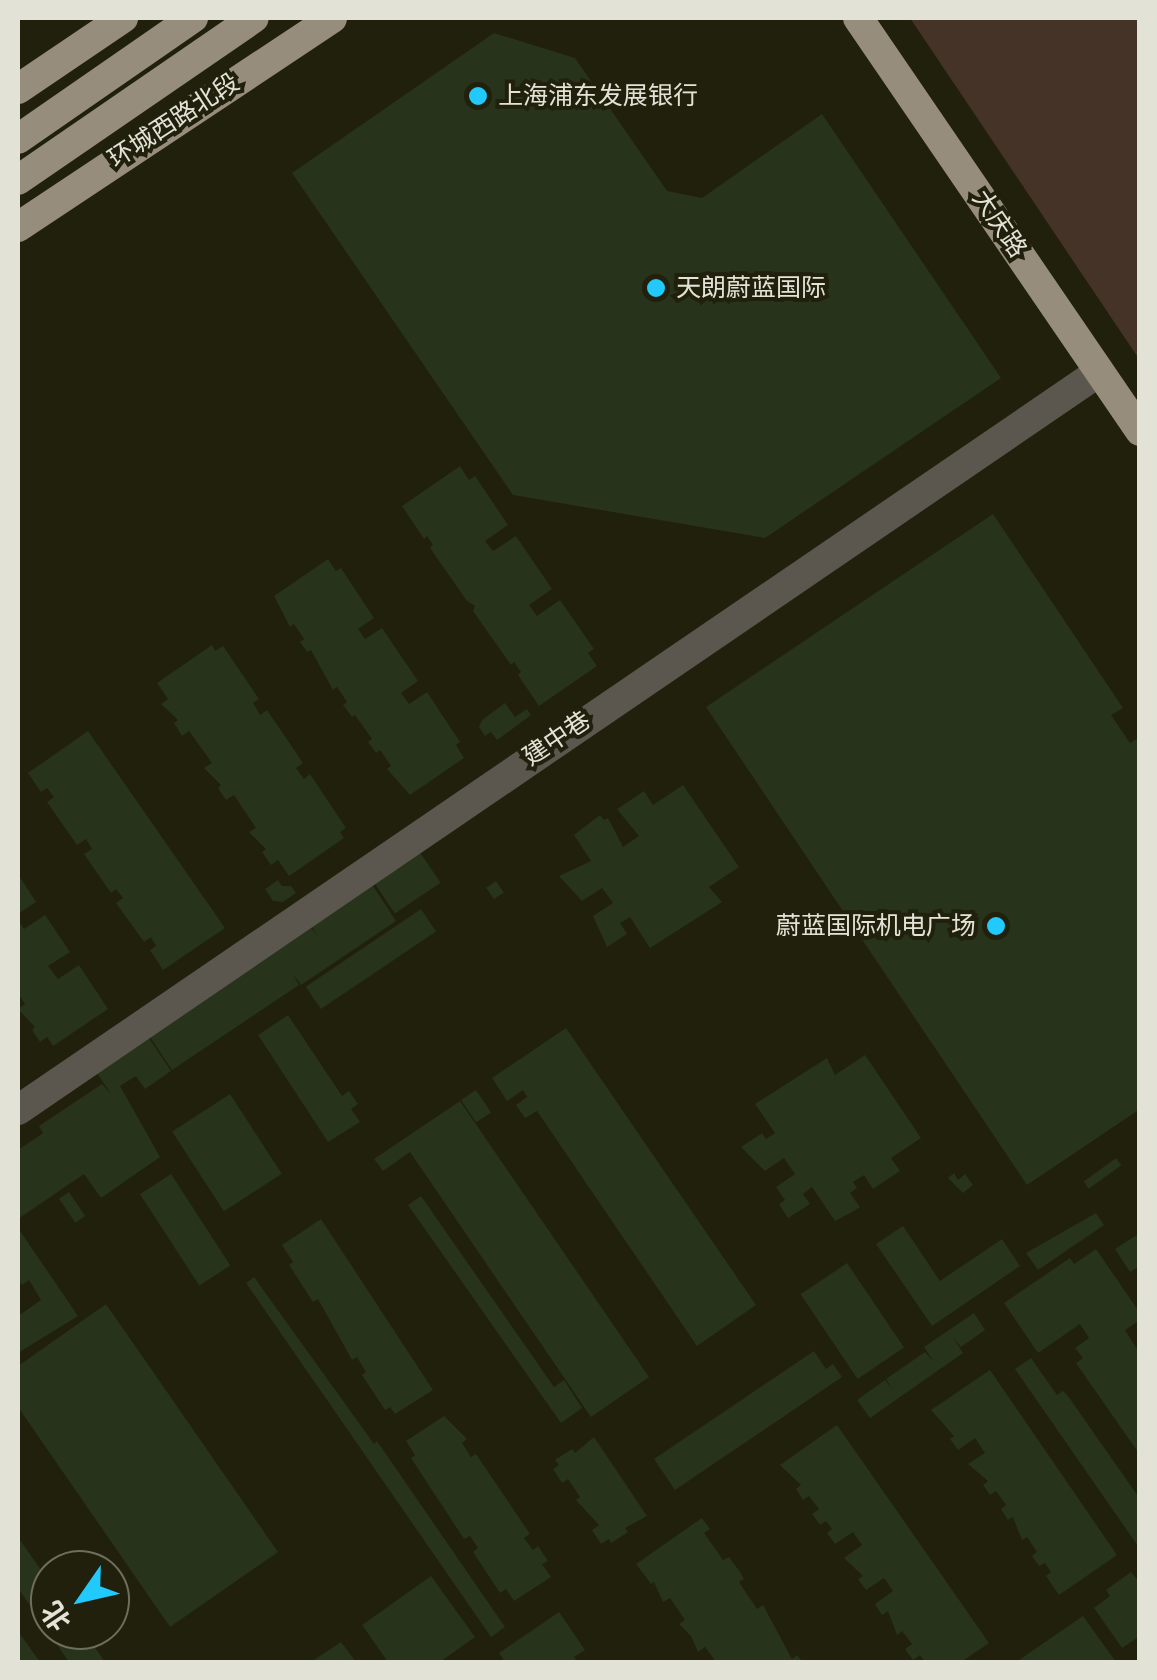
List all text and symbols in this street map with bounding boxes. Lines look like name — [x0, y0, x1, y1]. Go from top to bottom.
street label: 环城西路北段 — [103, 68, 245, 174]
place label: 上海浦东发展银行 — [498, 81, 698, 111]
marker: 上海浦东发展银行 — [467, 85, 489, 107]
street label: 大庆路 — [966, 185, 1032, 263]
place label: 天朗蔚蓝国际 — [676, 273, 826, 303]
marker: 天朗蔚蓝国际 — [645, 277, 667, 299]
street label: 建中巷 — [518, 706, 596, 772]
place label: 蔚蓝国际机电广场 — [776, 911, 976, 941]
marker: 蔚蓝国际机电广场 — [985, 915, 1007, 937]
north arrow — [30, 1550, 130, 1650]
text: 北 — [35, 1595, 78, 1637]

